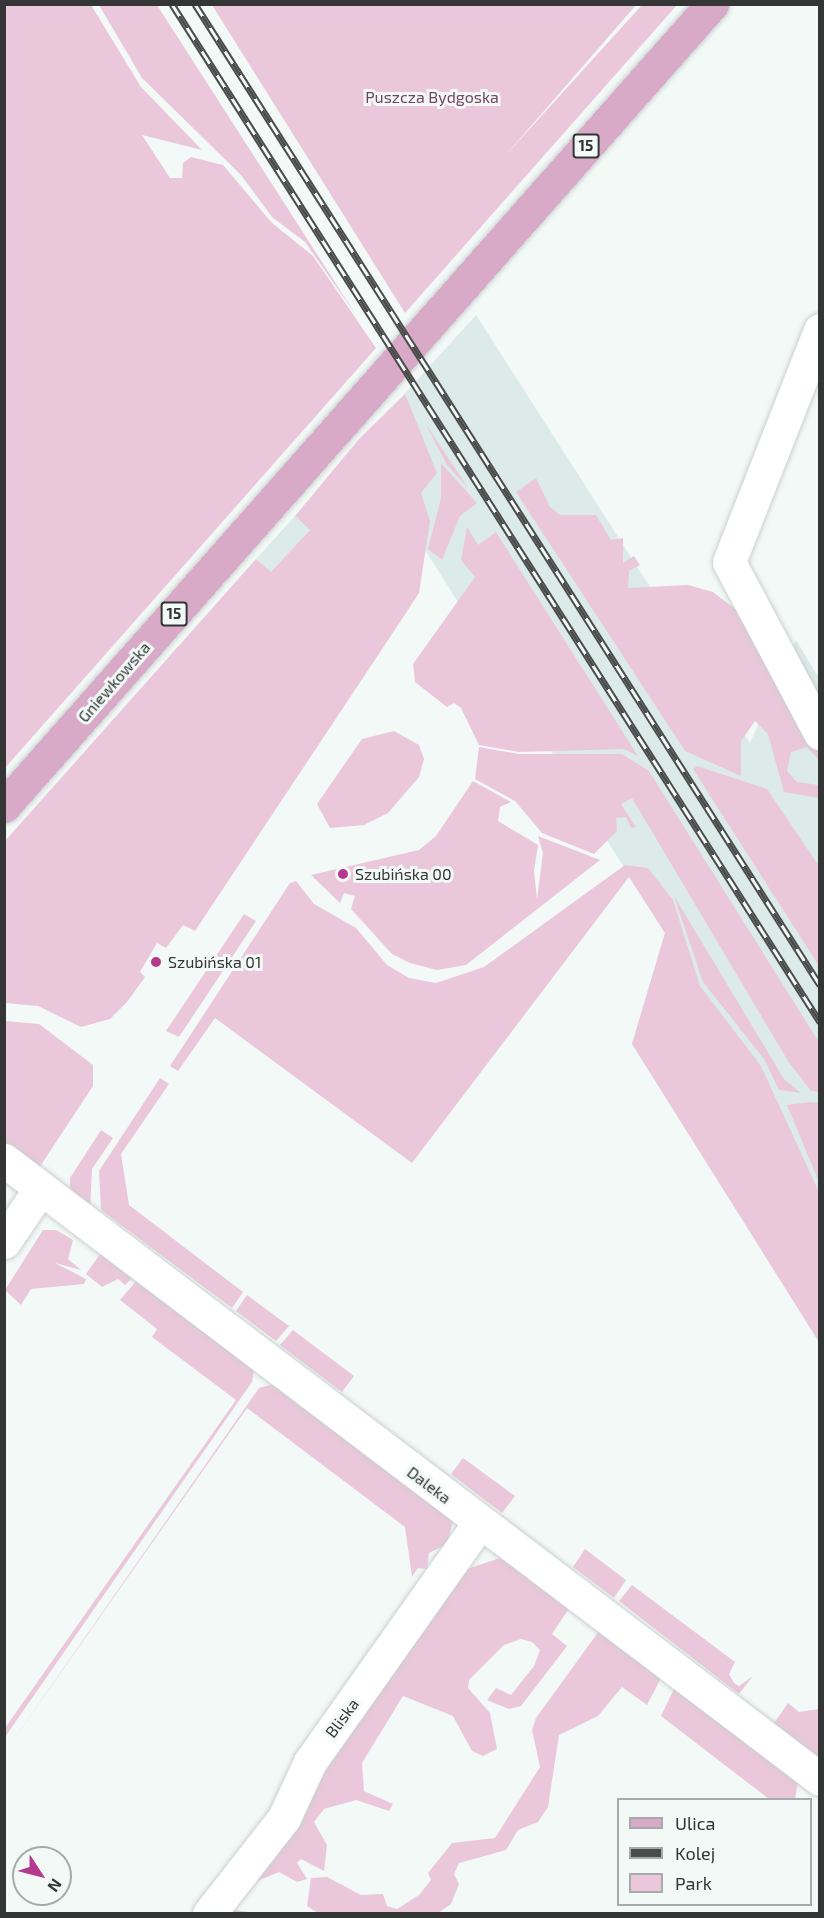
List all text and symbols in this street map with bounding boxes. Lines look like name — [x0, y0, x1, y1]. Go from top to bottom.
park label: Puszcza Bydgoska — [365, 87, 499, 107]
road number: 15 — [572, 134, 600, 158]
road number: 15 — [160, 602, 188, 626]
street label: Gniewkowska — [74, 638, 154, 726]
place label: Szubińska 00 — [355, 864, 452, 884]
marker: Szubińska 00 — [336, 867, 350, 881]
place label: Szubińska 01 — [168, 952, 261, 972]
marker: Szubińska 01 — [149, 955, 163, 969]
street label: Daleka — [403, 1462, 455, 1508]
street label: Bliska — [321, 1695, 363, 1741]
legend — [617, 1798, 812, 1906]
text: Ulica — [675, 1812, 715, 1834]
text: Kolej — [675, 1842, 715, 1864]
north arrow — [12, 1846, 72, 1906]
text: Park — [675, 1872, 712, 1894]
text: N — [44, 1875, 66, 1896]

